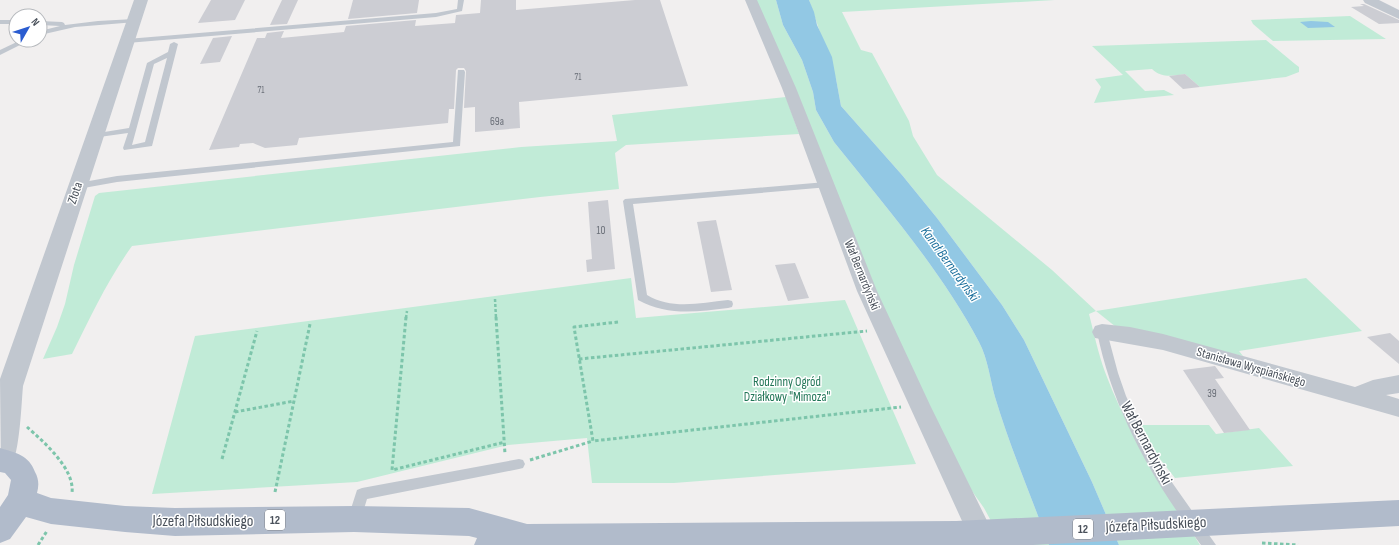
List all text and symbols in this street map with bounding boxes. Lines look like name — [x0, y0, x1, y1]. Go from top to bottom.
north arrow — [8, 8, 48, 48]
text: N — [28, 16, 42, 28]
house number: 71 — [575, 72, 582, 83]
house number: 71 — [258, 85, 265, 96]
house number: 69a — [490, 115, 504, 128]
street label: Złota — [64, 180, 86, 206]
water label: Kanał Bernardyński — [917, 223, 983, 305]
house number: 10 — [597, 224, 605, 237]
street label: Wał Bernardyński — [841, 237, 883, 313]
street label: Stanisława Wyspiańskiego — [1195, 344, 1307, 390]
park label: Rodzinny Ogród Działkowy "Mimoza" — [744, 374, 830, 405]
house number: 39 — [1207, 387, 1217, 400]
street label: Wał Bernardyński — [1116, 398, 1176, 488]
road number: 12 — [265, 510, 285, 530]
street label: Józefa Piłsudskiego — [152, 512, 253, 531]
street label: Józefa Piłsudskiego — [1104, 513, 1207, 537]
road number: 12 — [1073, 519, 1093, 539]

